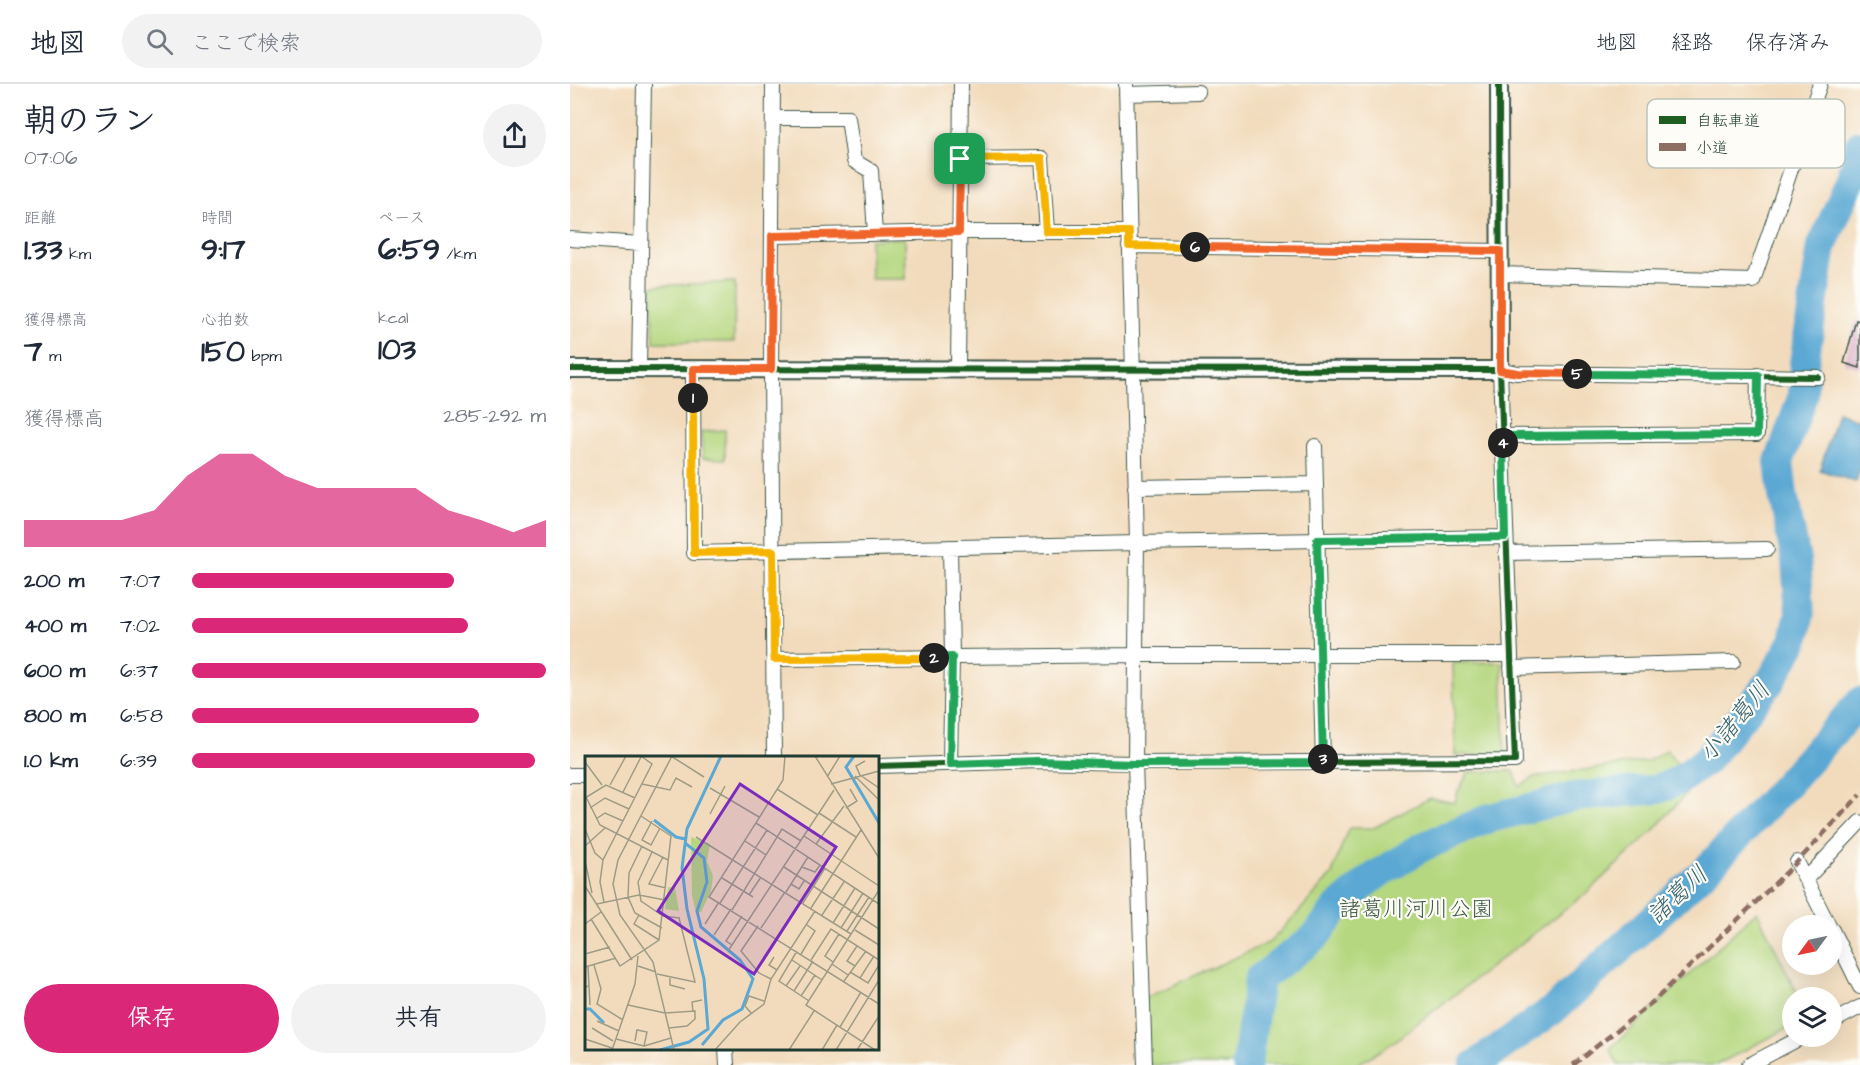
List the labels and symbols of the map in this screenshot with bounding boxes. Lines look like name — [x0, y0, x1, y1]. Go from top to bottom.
legend — [1647, 99, 1845, 168]
text: 自転車道 — [1696, 110, 1760, 132]
pin — [934, 133, 985, 184]
text: 小道 — [1696, 137, 1728, 159]
pin: 6 — [1180, 232, 1210, 262]
pin: 5 — [1562, 359, 1592, 389]
pin: 1 — [678, 383, 708, 413]
pin: 4 — [1488, 428, 1518, 458]
pin: 2 — [919, 643, 949, 673]
water label: 小諸葛川 — [1691, 674, 1779, 770]
pin: 3 — [1308, 744, 1338, 774]
inset map — [585, 756, 879, 1050]
water label: 諸葛川 — [1640, 858, 1716, 932]
park label: 諸葛川河川公園 — [1339, 894, 1493, 925]
north arrow — [1782, 915, 1842, 975]

